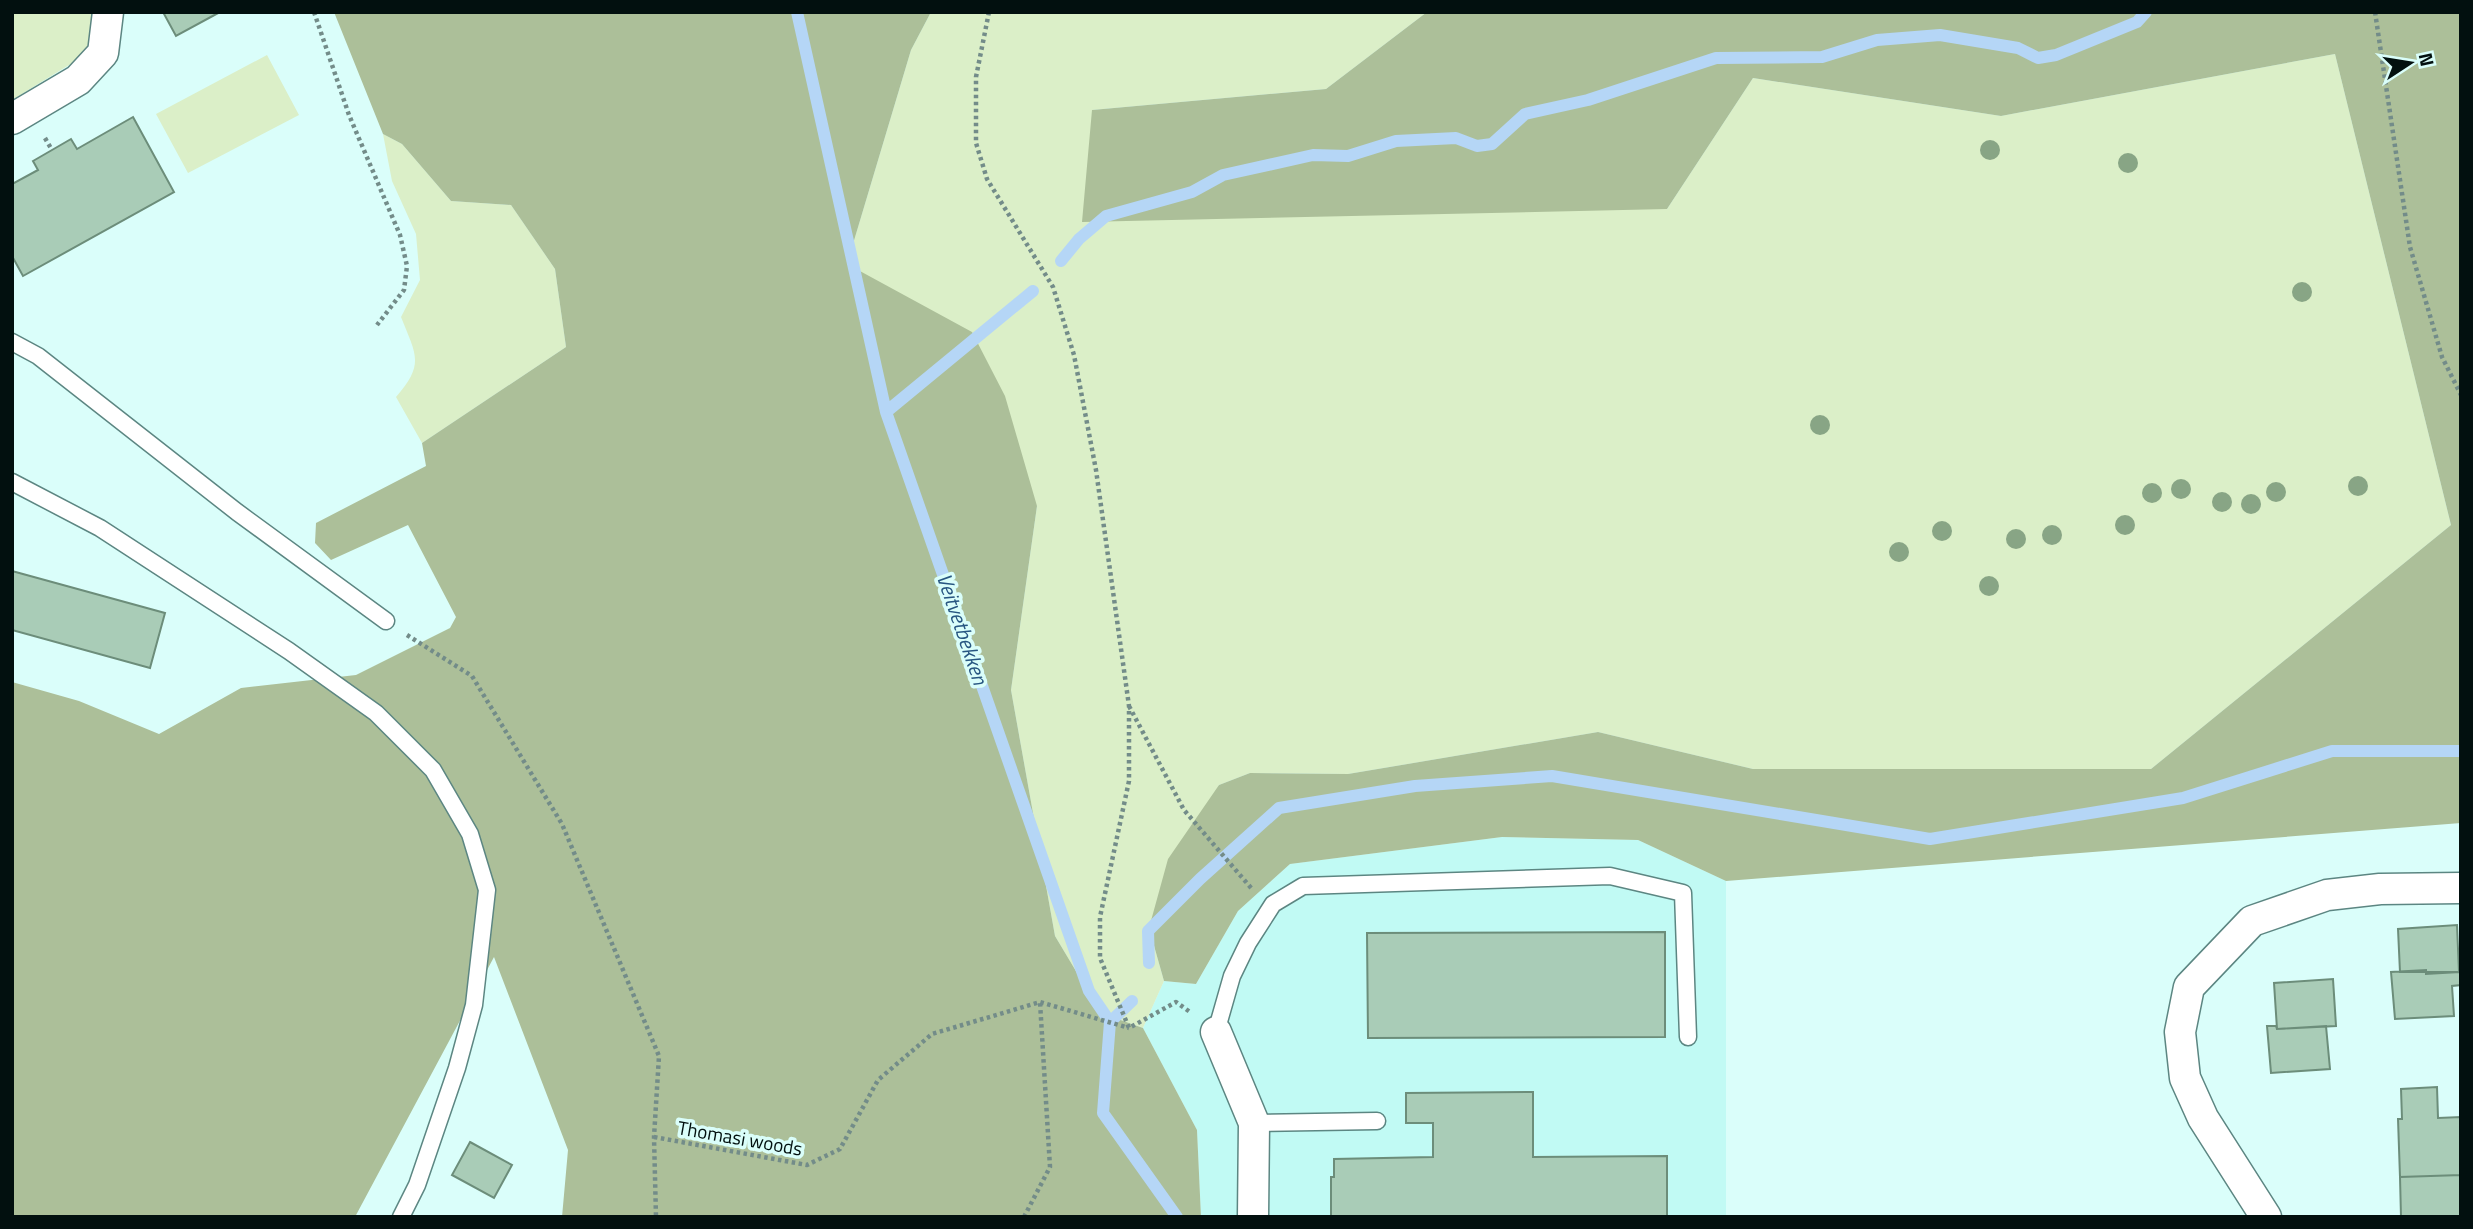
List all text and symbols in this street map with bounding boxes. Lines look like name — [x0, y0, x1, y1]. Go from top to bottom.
north arrow — [2375, 28, 2445, 98]
text: N — [2412, 50, 2443, 69]
water label: Veitvetbekken — [929, 569, 997, 689]
street label: Thomasi woods — [675, 1112, 805, 1163]

